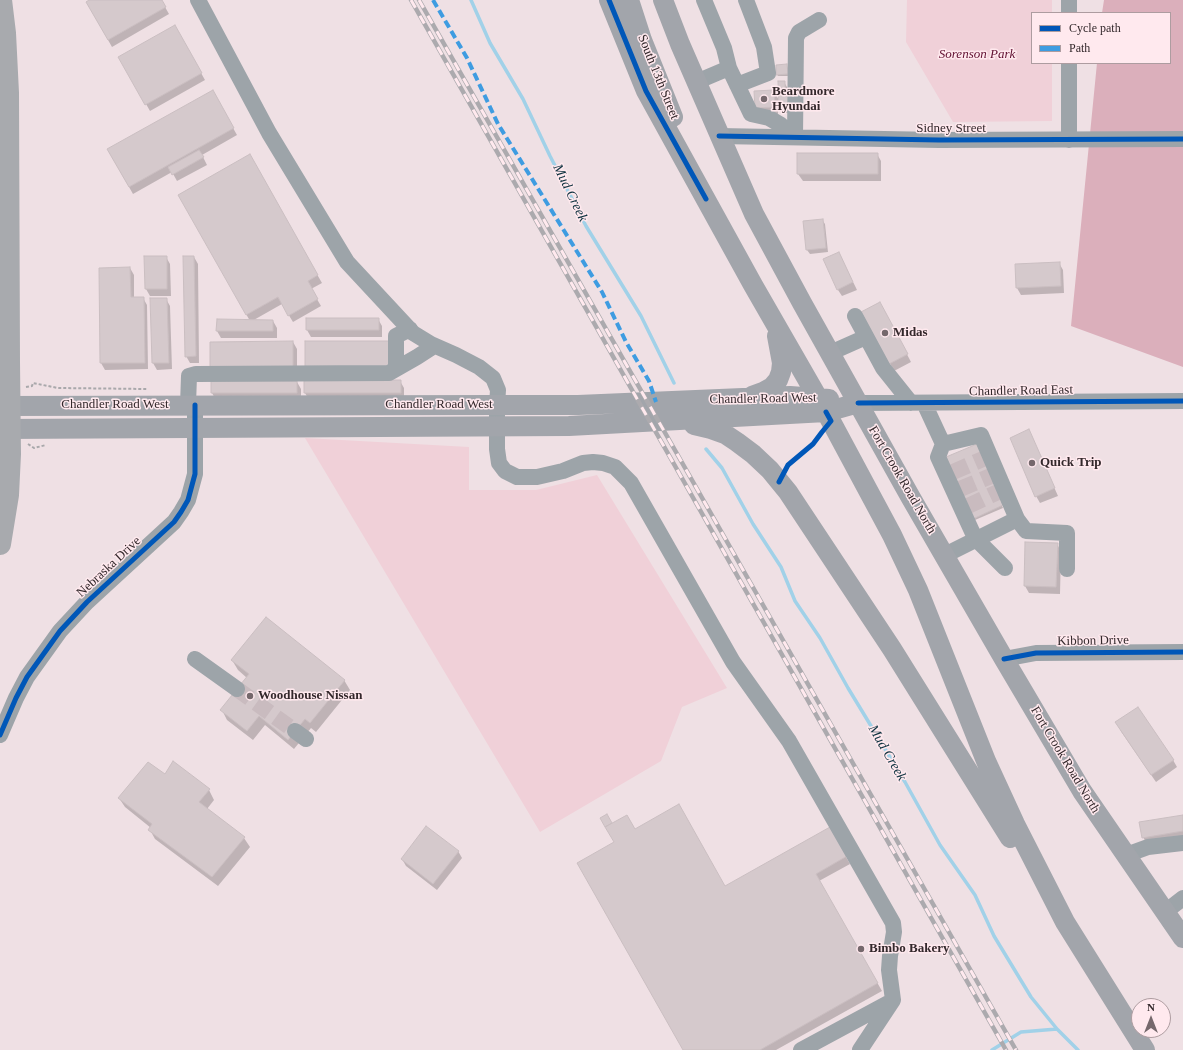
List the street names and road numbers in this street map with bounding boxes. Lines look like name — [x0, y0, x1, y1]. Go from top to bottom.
street label: South 13th Street — [634, 32, 682, 122]
street label: Sidney Street — [916, 121, 986, 137]
street label: Chandler Road East — [969, 382, 1073, 400]
street label: Chandler Road West — [709, 390, 817, 408]
street label: Chandler Road West — [61, 397, 169, 413]
street label: Chandler Road West — [385, 397, 493, 413]
street label: Fort Crook Road North — [865, 423, 939, 537]
street label: Nebraska Drive — [74, 533, 144, 601]
street label: Kibbon Drive — [1057, 633, 1129, 649]
street label: Fort Crook Road North — [1027, 704, 1103, 816]

